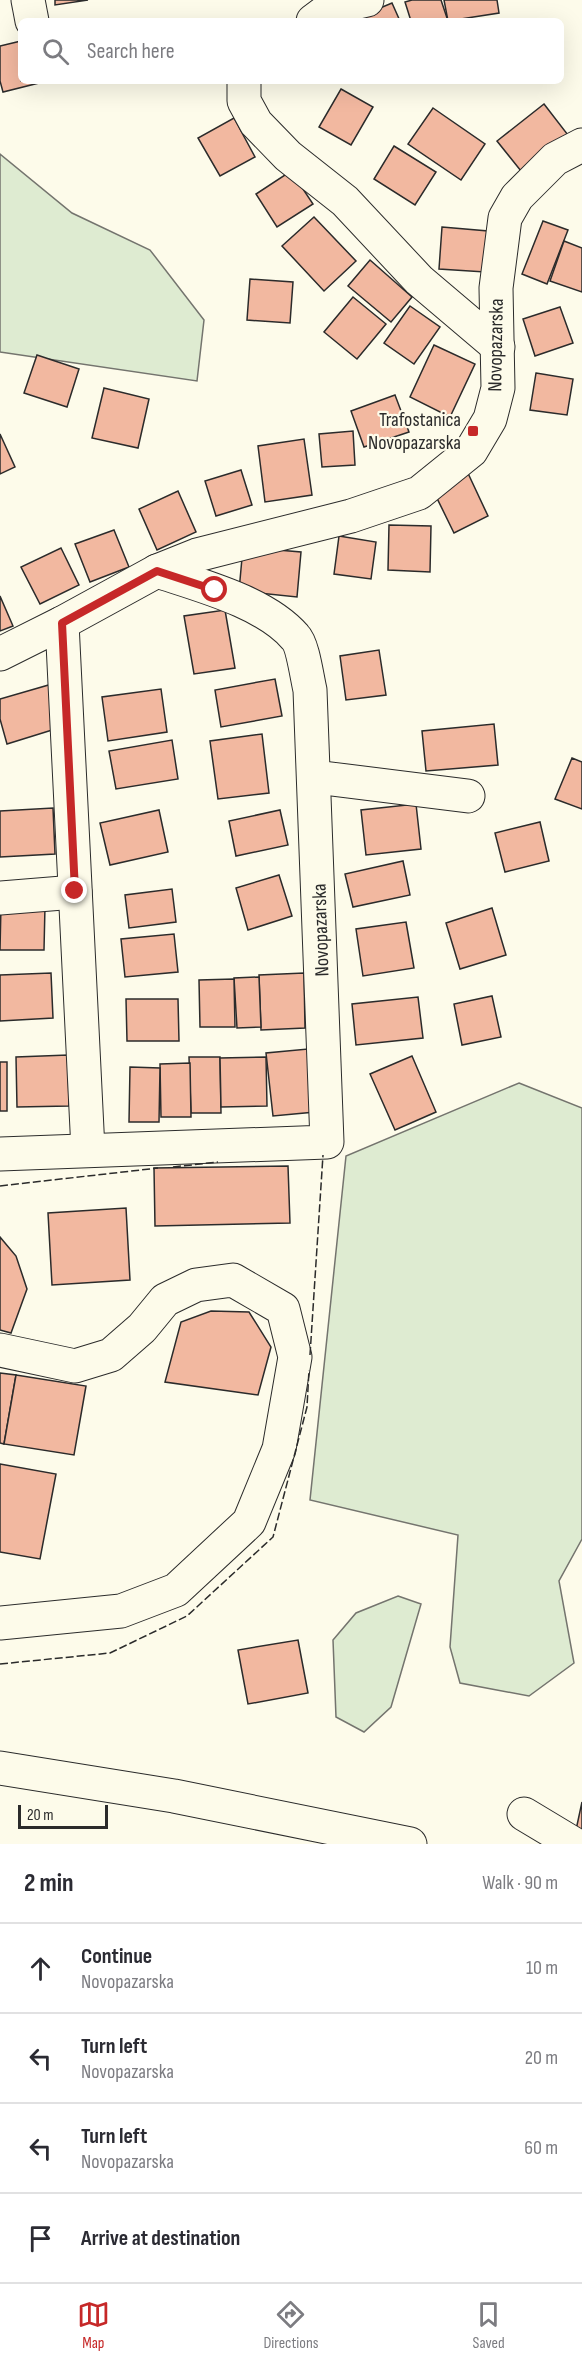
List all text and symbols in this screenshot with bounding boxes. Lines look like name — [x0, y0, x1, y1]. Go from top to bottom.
search box — [18, 18, 564, 84]
icon: search — [39, 35, 72, 68]
text: Search here — [87, 38, 174, 65]
street label: Novopazarska — [483, 298, 509, 392]
place label: Trafostanica Novopazarska — [368, 408, 461, 455]
marker: Trafostanica Novopazarska — [466, 424, 480, 438]
route start — [201, 576, 227, 602]
route end — [61, 877, 87, 903]
street label: Novopazarska — [307, 883, 335, 977]
scale bar — [18, 1802, 108, 1830]
text: 20 m — [27, 1806, 54, 1825]
text: 2 min — [24, 1868, 74, 1899]
text: Walk · 90 m — [482, 1871, 558, 1895]
text: Continue — [81, 1943, 152, 1970]
icon: ahead — [24, 1952, 57, 1985]
text: 10 m — [526, 1956, 558, 1980]
text: Novopazarska — [81, 1970, 174, 1994]
text: Turn left — [81, 2033, 147, 2060]
icon: left — [24, 2042, 57, 2075]
text: 20 m — [525, 2046, 558, 2070]
text: Novopazarska — [81, 2060, 174, 2084]
text: Turn left — [81, 2123, 147, 2150]
icon: left — [24, 2132, 57, 2165]
text: 60 m — [524, 2136, 558, 2160]
text: Novopazarska — [81, 2150, 174, 2174]
icon: arrive — [24, 2222, 57, 2255]
text: Arrive at destination — [81, 2225, 240, 2252]
tab: Map — [77, 2298, 110, 2353]
tab: Directions — [263, 2298, 319, 2353]
tab: Saved — [472, 2298, 505, 2353]

